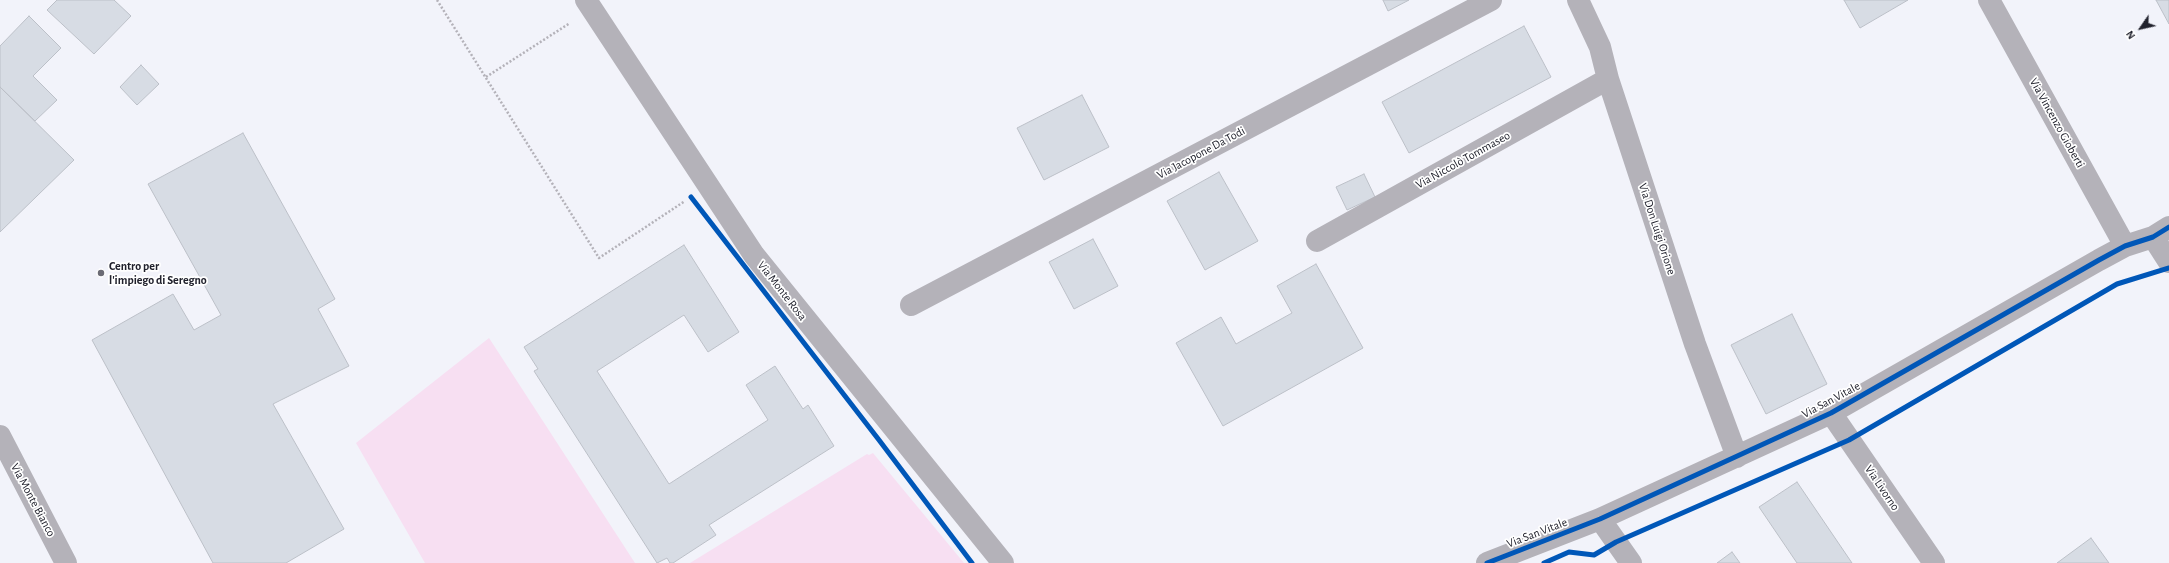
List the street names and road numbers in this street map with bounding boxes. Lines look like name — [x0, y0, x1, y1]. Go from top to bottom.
street label: Via Vincenzo Gioberti — [2026, 76, 2088, 170]
street label: Via Jacopone Da Todi — [1154, 124, 1248, 182]
street label: Via Niccolò Tommaseo — [1413, 128, 1513, 192]
street label: Via Don Luigi Orione — [1635, 181, 1679, 277]
street label: Via Monte Rosa — [754, 258, 810, 324]
street label: Via San Vitale — [1799, 379, 1863, 421]
street label: Via Monte Bianco — [8, 461, 58, 539]
street label: Via Livorno — [1862, 463, 1902, 513]
street label: Via San Vitale — [1505, 515, 1569, 551]

